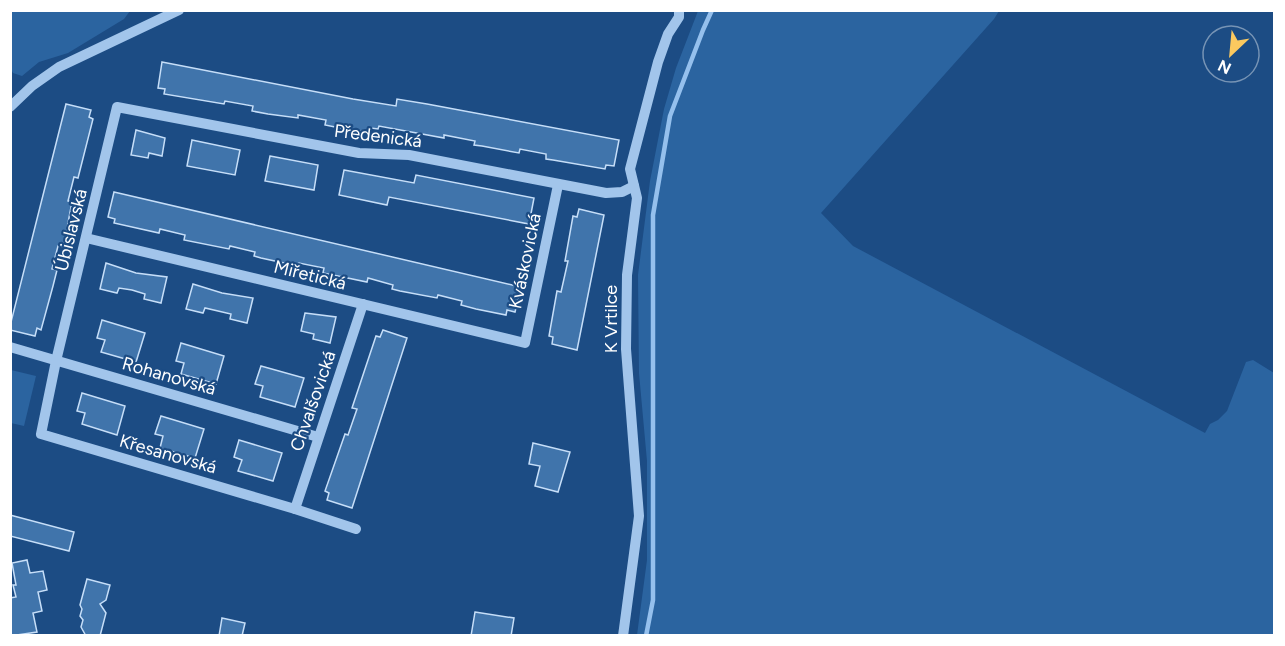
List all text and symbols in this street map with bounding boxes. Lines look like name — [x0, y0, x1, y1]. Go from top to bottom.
north arrow — [1201, 24, 1261, 84]
text: N — [1215, 56, 1234, 78]
street label: Předenická — [333, 120, 423, 152]
street label: Úbislavská — [50, 186, 92, 274]
street label: Kváskovická — [504, 211, 546, 311]
street label: Miřetická — [272, 255, 348, 295]
street label: K Vrtilce — [600, 285, 622, 353]
street label: Chvalšovická — [286, 348, 340, 454]
street label: Rohanovská — [120, 352, 218, 400]
street label: Křesanovská — [117, 430, 219, 478]

